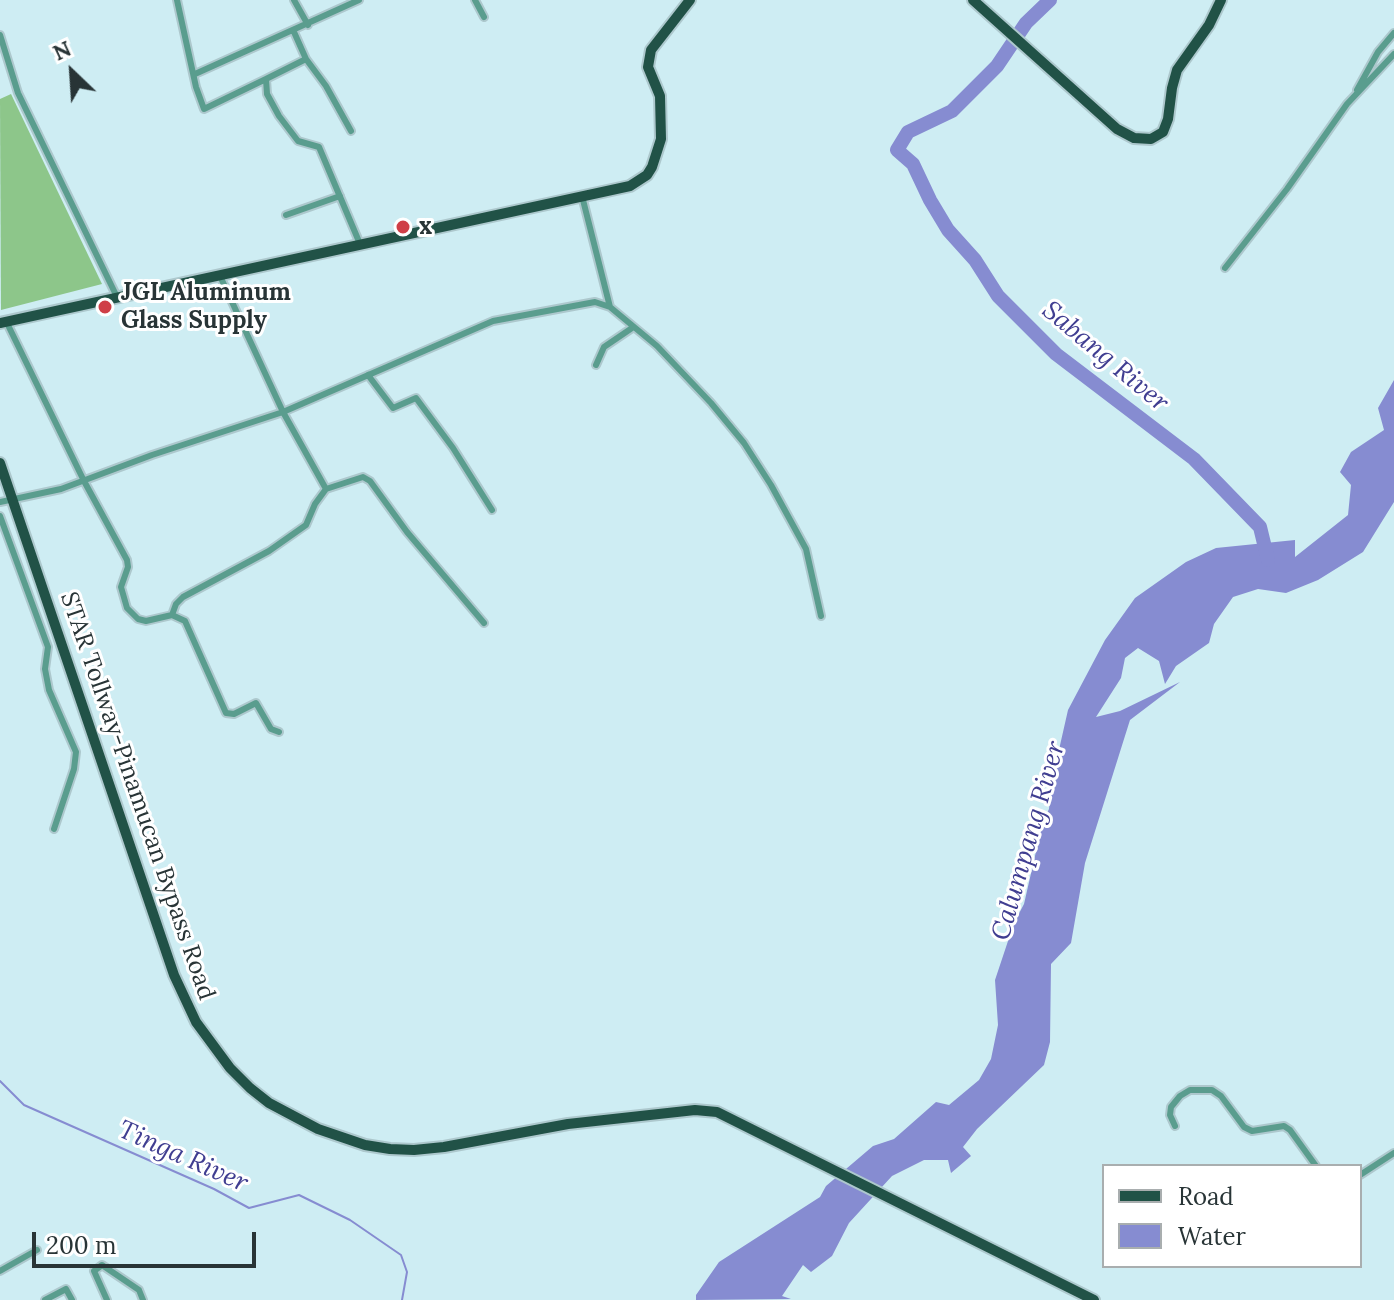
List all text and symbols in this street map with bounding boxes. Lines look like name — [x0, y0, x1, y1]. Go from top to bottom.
north arrow — [32, 32, 112, 112]
text: N — [48, 34, 75, 67]
place label: x — [419, 213, 432, 241]
marker: x — [394, 218, 412, 236]
place label: JGL Aluminum Glass Supply — [121, 279, 291, 335]
water label: Sabang River — [1035, 295, 1175, 419]
marker: JGL Aluminum Glass Supply — [96, 298, 114, 316]
street label: STAR Tollway-Pinamucan Bypass Road — [53, 588, 221, 1004]
water label: Calumpang River — [986, 738, 1072, 944]
water label: Tinga River — [113, 1115, 253, 1199]
legend — [1102, 1164, 1362, 1268]
text: Road — [1178, 1181, 1234, 1212]
scale bar — [36, 1216, 260, 1266]
text: Water — [1178, 1221, 1246, 1252]
text: 200 m — [46, 1230, 116, 1261]

